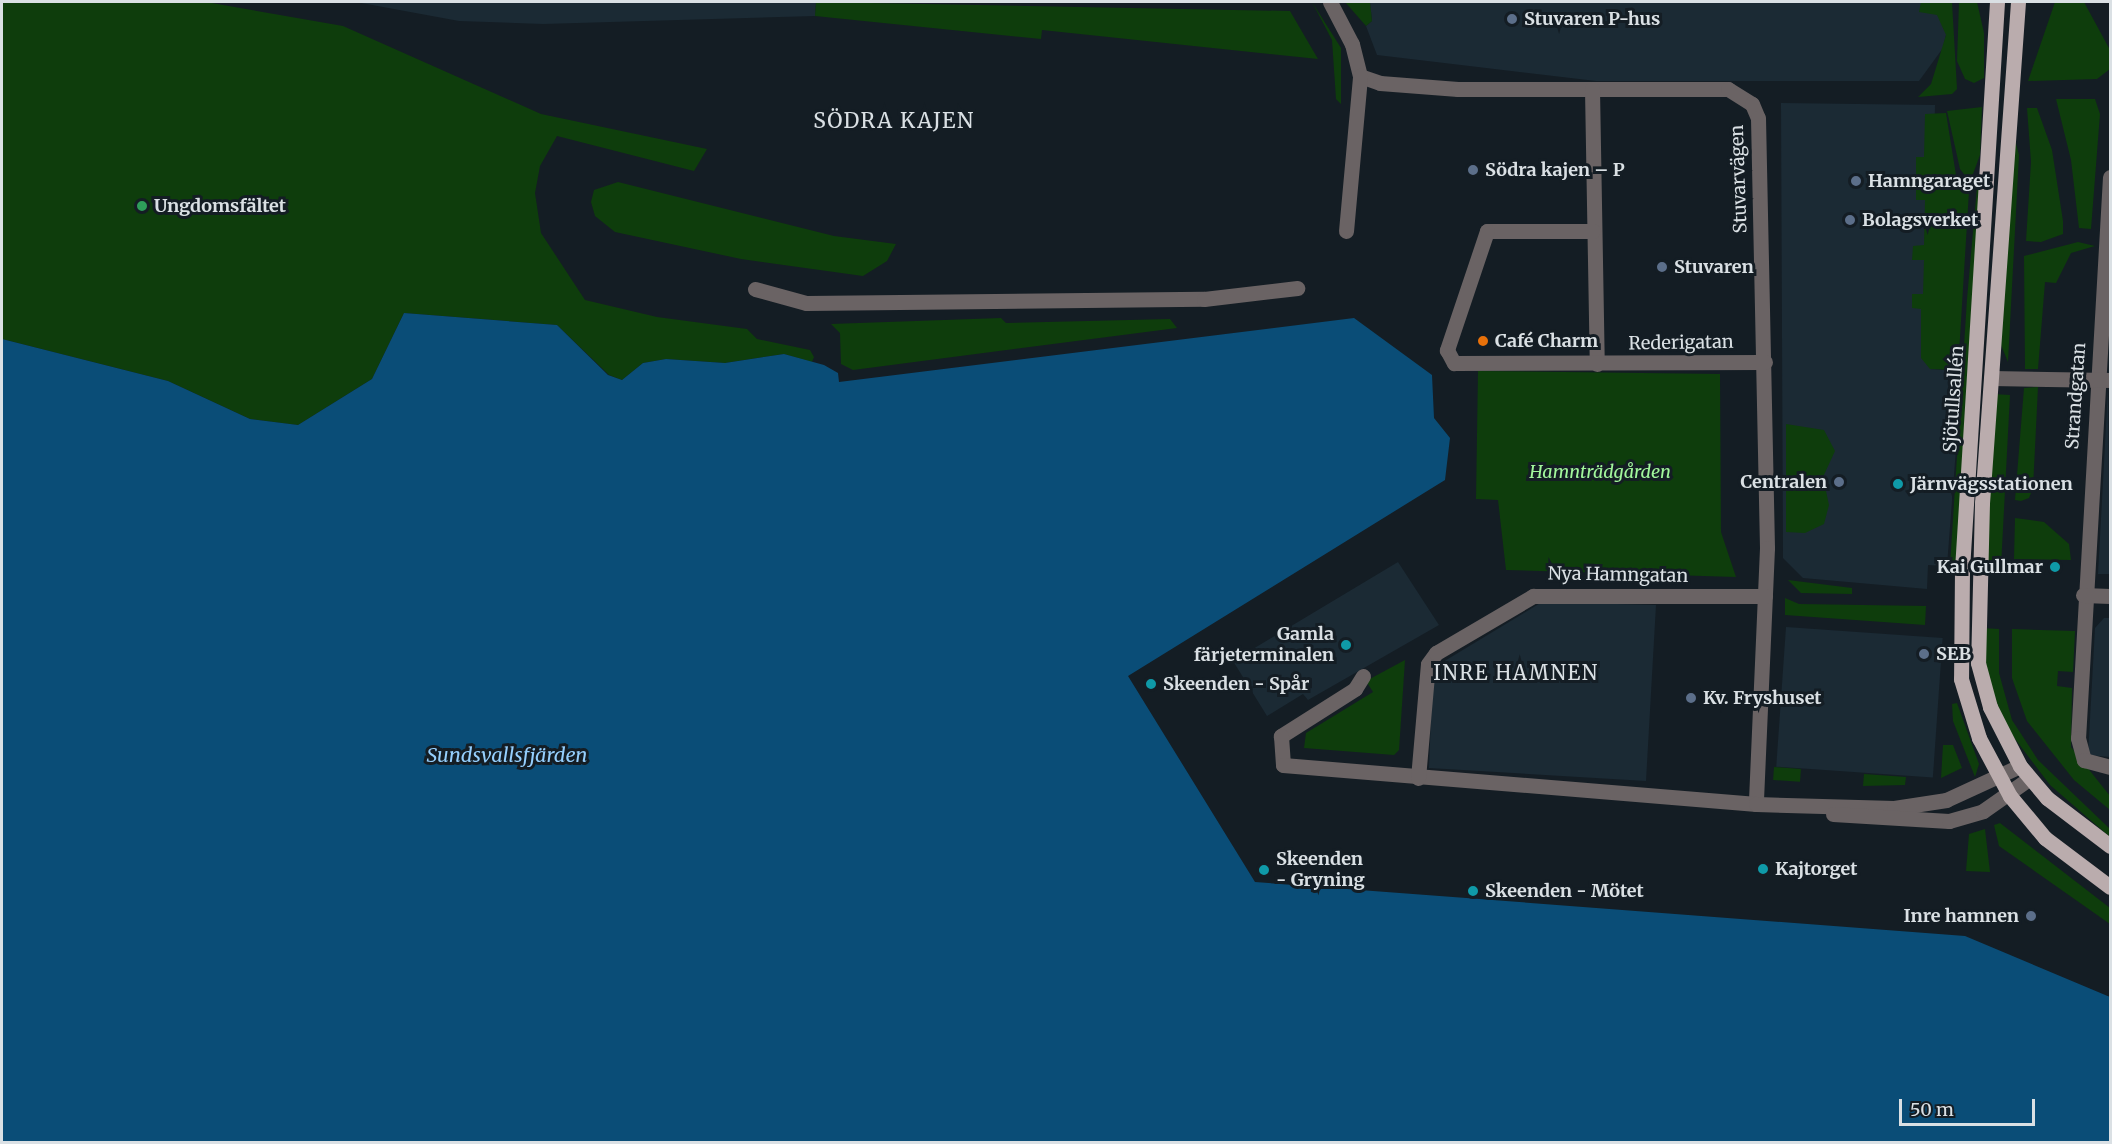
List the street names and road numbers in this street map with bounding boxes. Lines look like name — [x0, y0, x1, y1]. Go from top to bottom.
street label: Stuvarvägen — [1726, 124, 1752, 234]
street label: Rederigatan — [1628, 331, 1734, 355]
street label: Strandgatan — [2061, 342, 2091, 450]
street label: Sjötullsallén — [1939, 345, 1969, 453]
street label: Nya Hamngatan — [1548, 563, 1688, 587]

